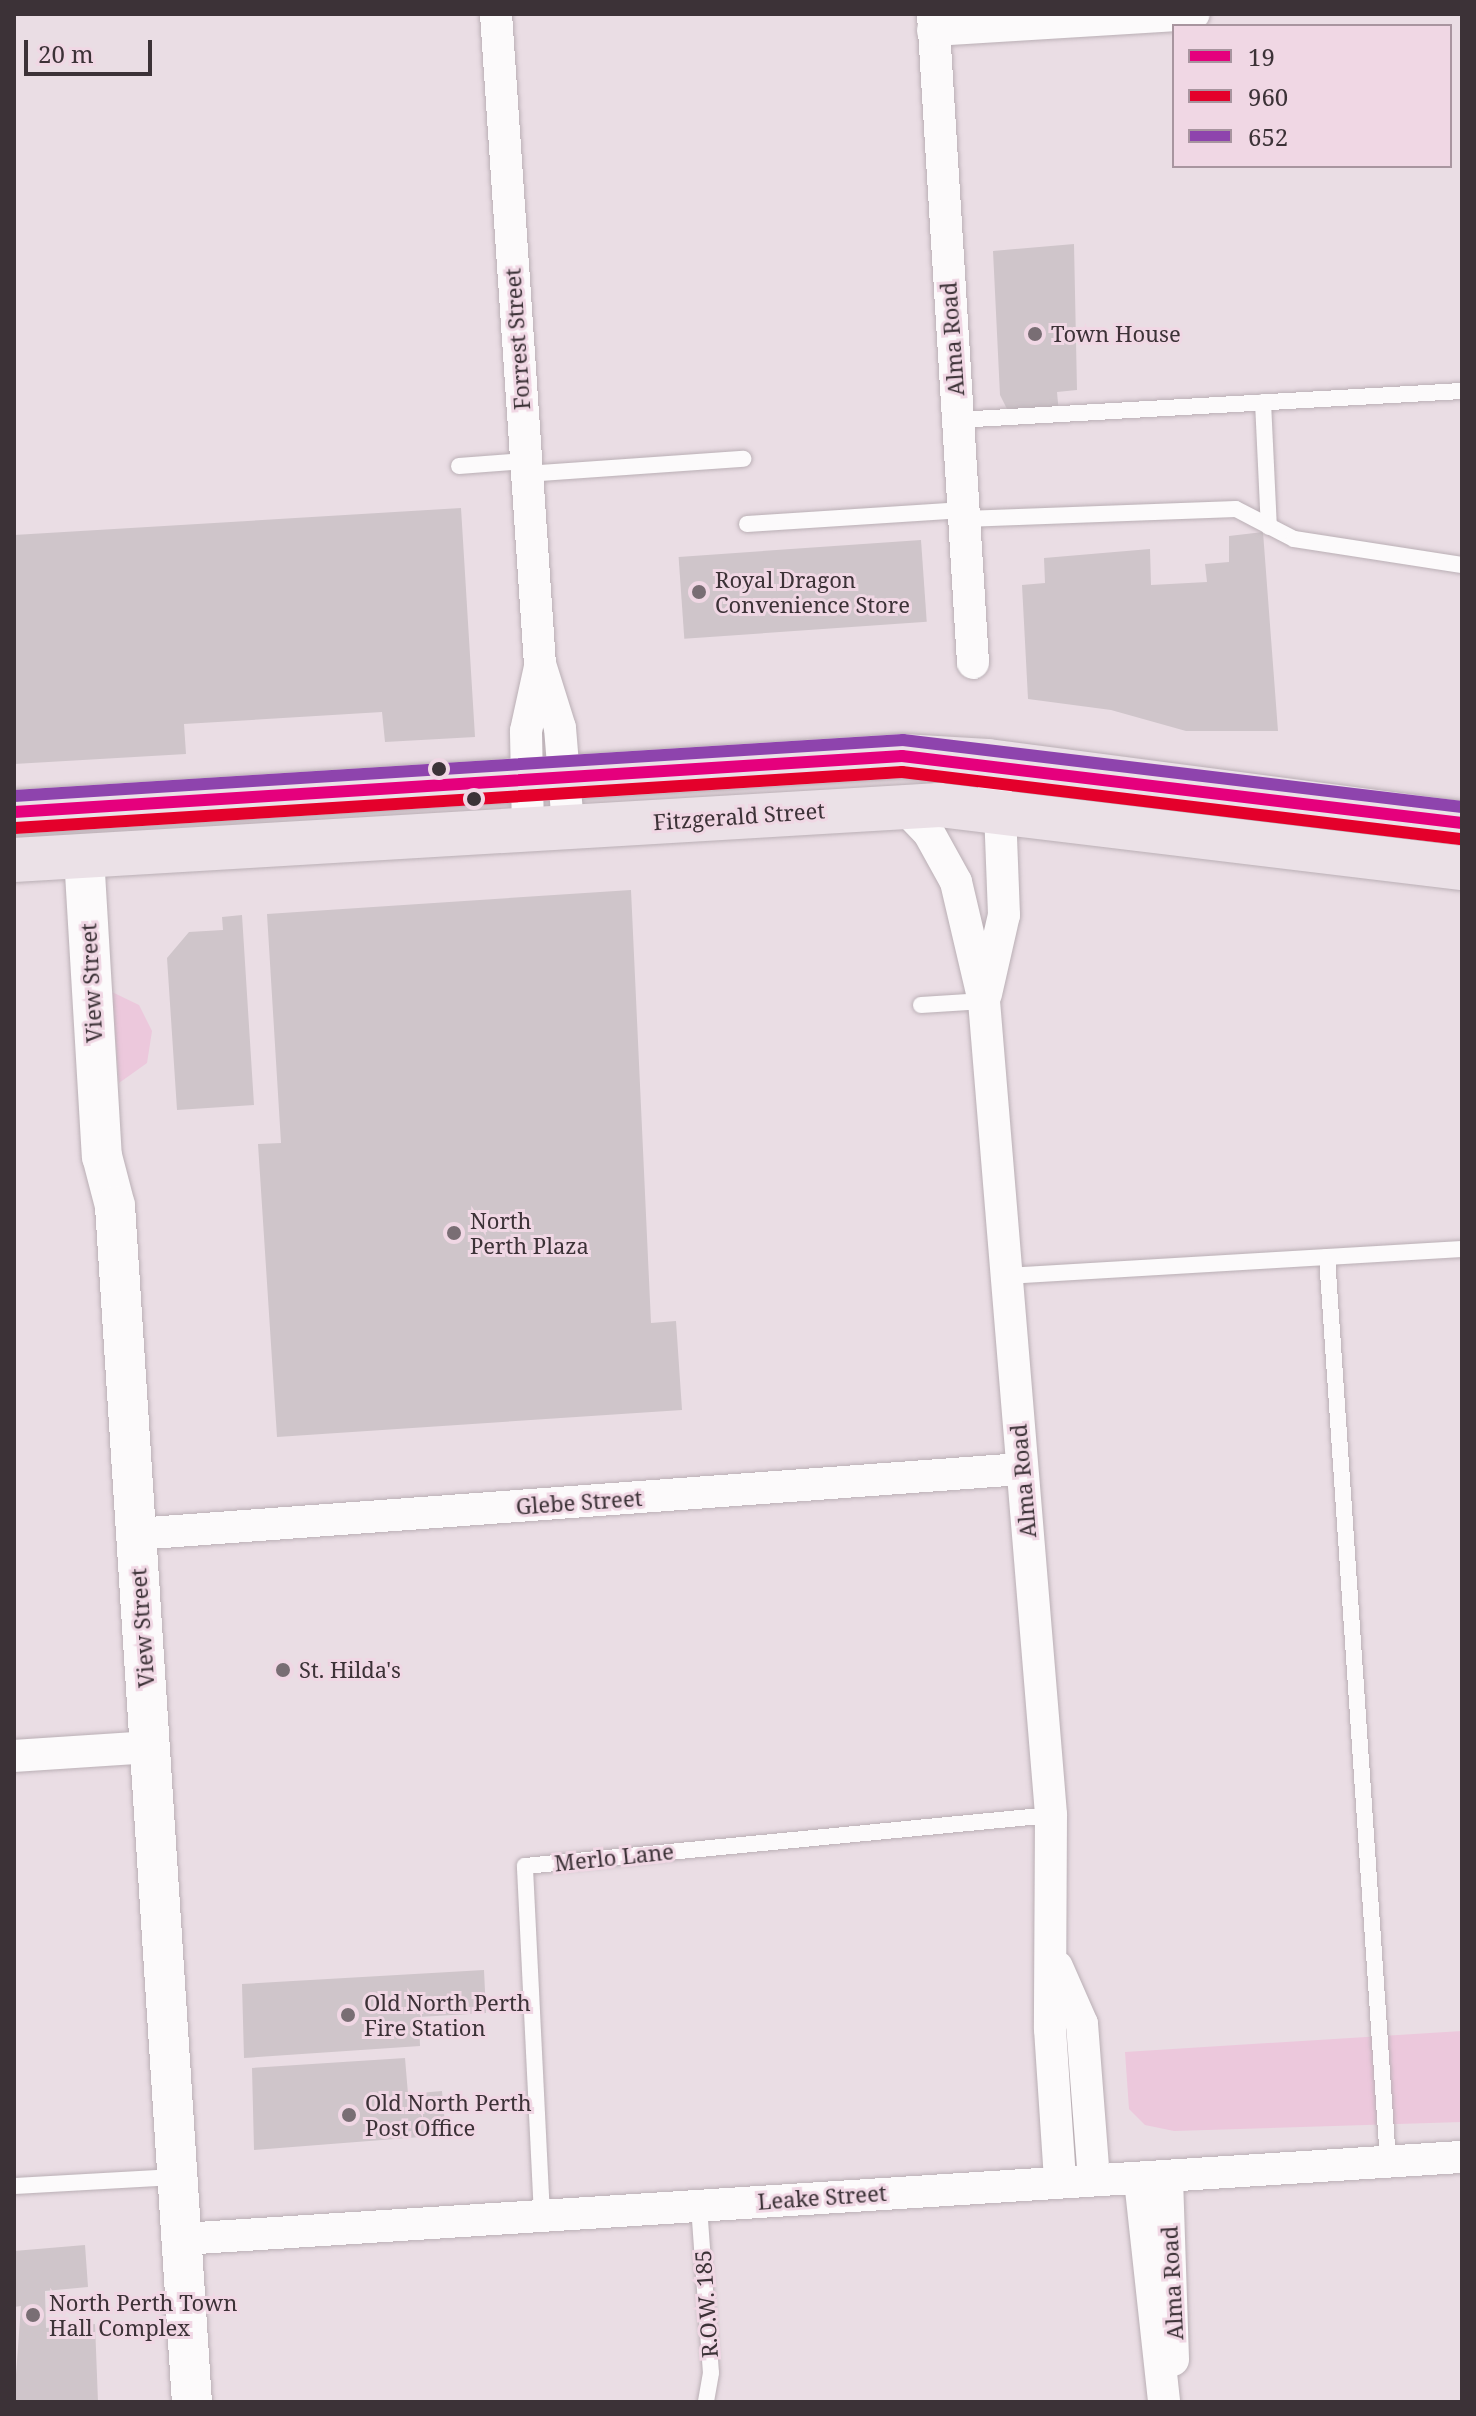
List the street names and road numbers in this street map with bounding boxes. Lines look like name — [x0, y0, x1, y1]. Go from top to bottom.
street label: Forrest Street — [499, 267, 535, 411]
street label: Alma Road — [935, 281, 969, 397]
street label: Fitzgerald Street — [652, 797, 826, 835]
street label: View Street — [75, 923, 107, 1043]
street label: Alma Road — [1005, 1423, 1041, 1539]
street label: Glebe Street — [515, 1484, 643, 1520]
street label: View Street — [125, 1567, 159, 1689]
street label: Merlo Lane — [553, 1838, 675, 1876]
street label: Leake Street — [757, 2179, 887, 2215]
street label: Alma Road — [1156, 2225, 1188, 2341]
street label: R.O.W. 185 — [689, 2249, 723, 2359]

